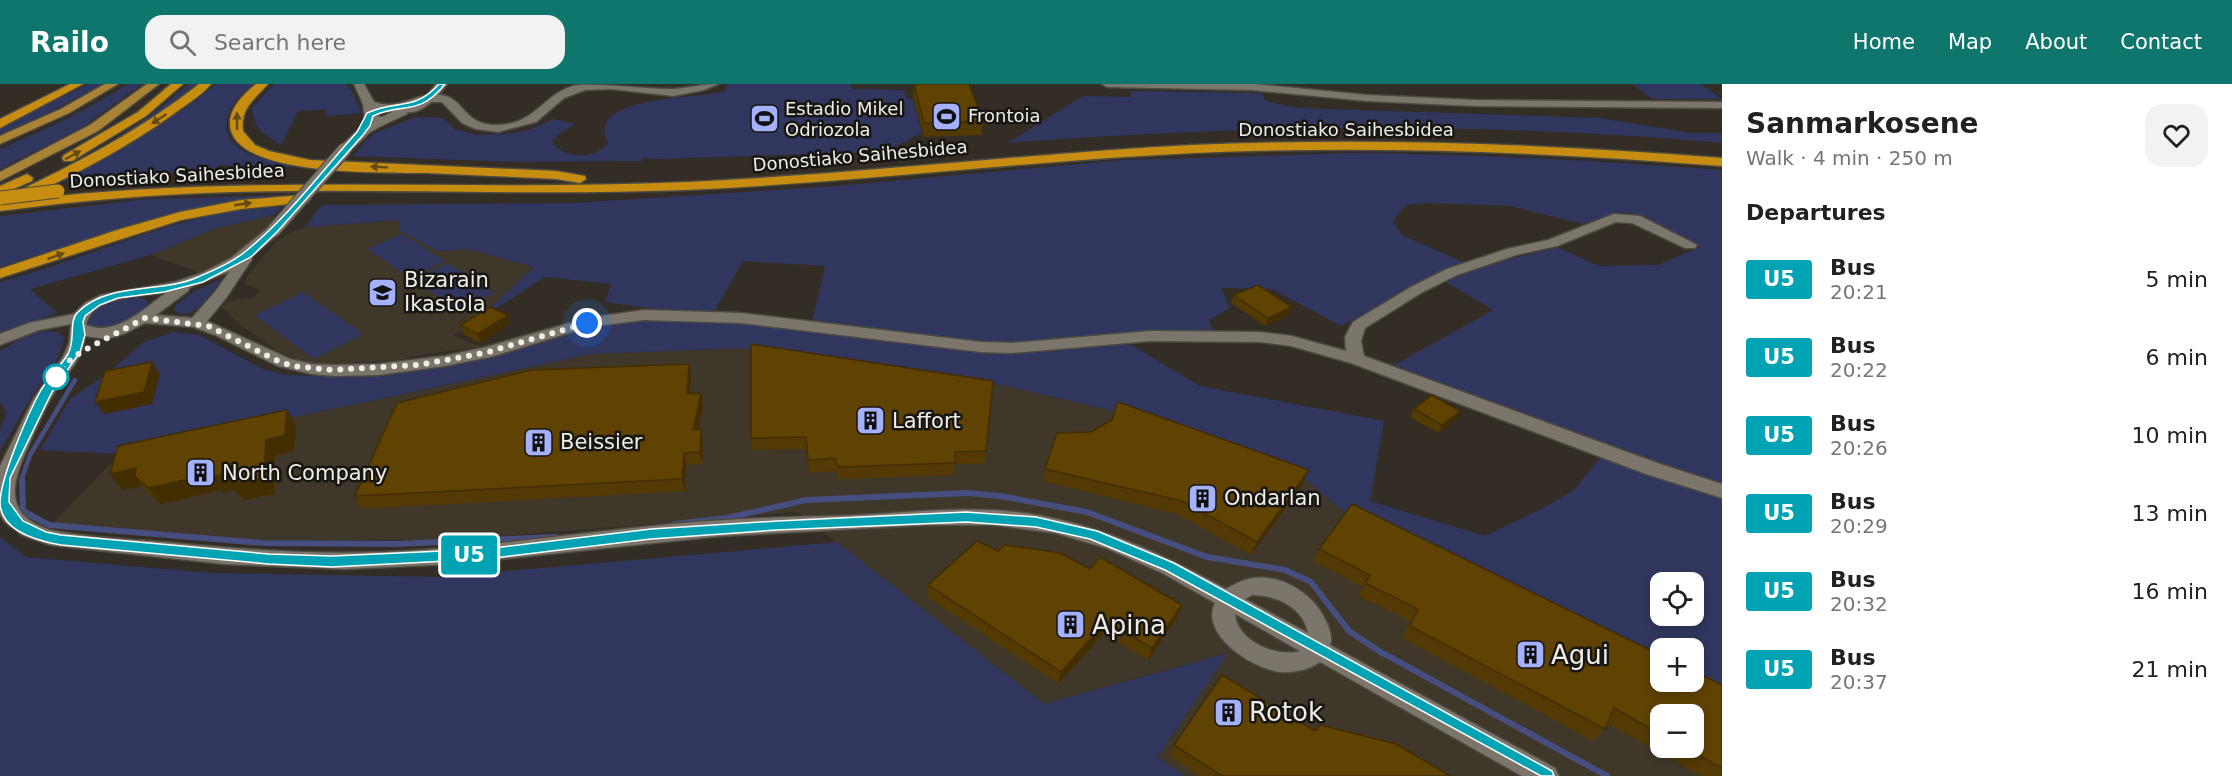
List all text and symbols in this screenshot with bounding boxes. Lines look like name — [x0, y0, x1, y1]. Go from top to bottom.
search box — [145, 15, 565, 69]
text: Railo — [30, 26, 109, 59]
icon: search — [166, 26, 199, 59]
text: Search here — [214, 30, 346, 55]
text: Home — [1853, 30, 1915, 54]
text: Map — [1948, 30, 1992, 54]
text: About — [2025, 30, 2087, 54]
text: Contact — [2120, 30, 2202, 54]
place label: Estadio Mikel Odriozola — [785, 98, 903, 140]
sports icon: Frontoia — [931, 100, 963, 132]
sports icon: Estadio Mikel Odriozola — [748, 103, 780, 135]
button: heart — [2145, 104, 2208, 167]
place label: Frontoia — [968, 105, 1041, 126]
text: Sanmarkosene — [1746, 107, 1979, 140]
one-way arrow — [232, 112, 242, 131]
one-way arrow — [151, 113, 167, 124]
street label: Donostiako Saihesbidea — [1238, 119, 1454, 140]
street label: Donostiako Saihesbidea — [752, 136, 968, 175]
text: Walk · 4 min · 250 m — [1746, 146, 1953, 170]
one-way arrow — [65, 150, 82, 160]
street label: Donostiako Saihesbidea — [69, 159, 285, 192]
one-way arrow — [370, 163, 389, 172]
one-way arrow — [234, 199, 253, 209]
text: Departures — [1746, 200, 1886, 225]
one-way arrow — [47, 250, 65, 260]
text: Bus — [1830, 255, 1876, 280]
text: U5 — [1763, 267, 1795, 291]
text: 5 min — [2146, 267, 2208, 292]
place label: Bizarain Ikastola — [404, 268, 489, 316]
school or university icon: Bizarain Ikastola — [367, 276, 399, 308]
text: 20:21 — [1830, 280, 1888, 304]
your location — [572, 308, 602, 338]
text: Bus — [1830, 333, 1876, 358]
text: U5 — [1763, 345, 1795, 369]
text: 6 min — [2146, 345, 2208, 370]
text: 20:22 — [1830, 358, 1888, 382]
unlabelled marker — [43, 364, 69, 390]
building icon: Laffort — [855, 405, 887, 437]
place label: Laffort — [892, 409, 961, 433]
text: Bus — [1830, 411, 1876, 436]
text: U5 — [1763, 423, 1795, 447]
text: 10 min — [2132, 423, 2208, 448]
building icon: Beissier — [523, 426, 555, 458]
place label: Beissier — [560, 430, 643, 454]
text: 20:26 — [1830, 436, 1888, 460]
building icon: North Company — [185, 457, 217, 489]
place label: North Company — [222, 461, 387, 485]
building icon: Ondarlan — [1187, 482, 1219, 514]
place label: Ondarlan — [1224, 486, 1321, 510]
text: Bus — [1830, 489, 1876, 514]
text: U5 — [1763, 501, 1795, 525]
text: 13 min — [2132, 501, 2208, 526]
text: 20:29 — [1830, 514, 1888, 538]
line badge: U5 — [442, 536, 496, 574]
text: U5 — [453, 543, 485, 567]
text: Bus — [1830, 567, 1876, 592]
map controls — [1650, 572, 1704, 758]
button: locate — [1650, 572, 1704, 626]
text: U5 — [1763, 579, 1795, 603]
text: 16 min — [2132, 579, 2208, 604]
text: 20:32 — [1830, 592, 1888, 616]
building icon: Apina — [1055, 609, 1087, 641]
place label: Apina — [1092, 610, 1166, 640]
button: + — [1650, 638, 1704, 692]
building icon: Agui — [1514, 639, 1546, 671]
place label: Agui — [1551, 640, 1609, 670]
text: Bus — [1830, 645, 1876, 670]
text: U5 — [1763, 657, 1795, 681]
text: 21 min — [2132, 657, 2208, 682]
text: 20:37 — [1830, 670, 1888, 694]
building icon: Rotok — [1212, 696, 1244, 728]
place label: Rotok — [1249, 697, 1323, 727]
button: − — [1650, 704, 1704, 758]

